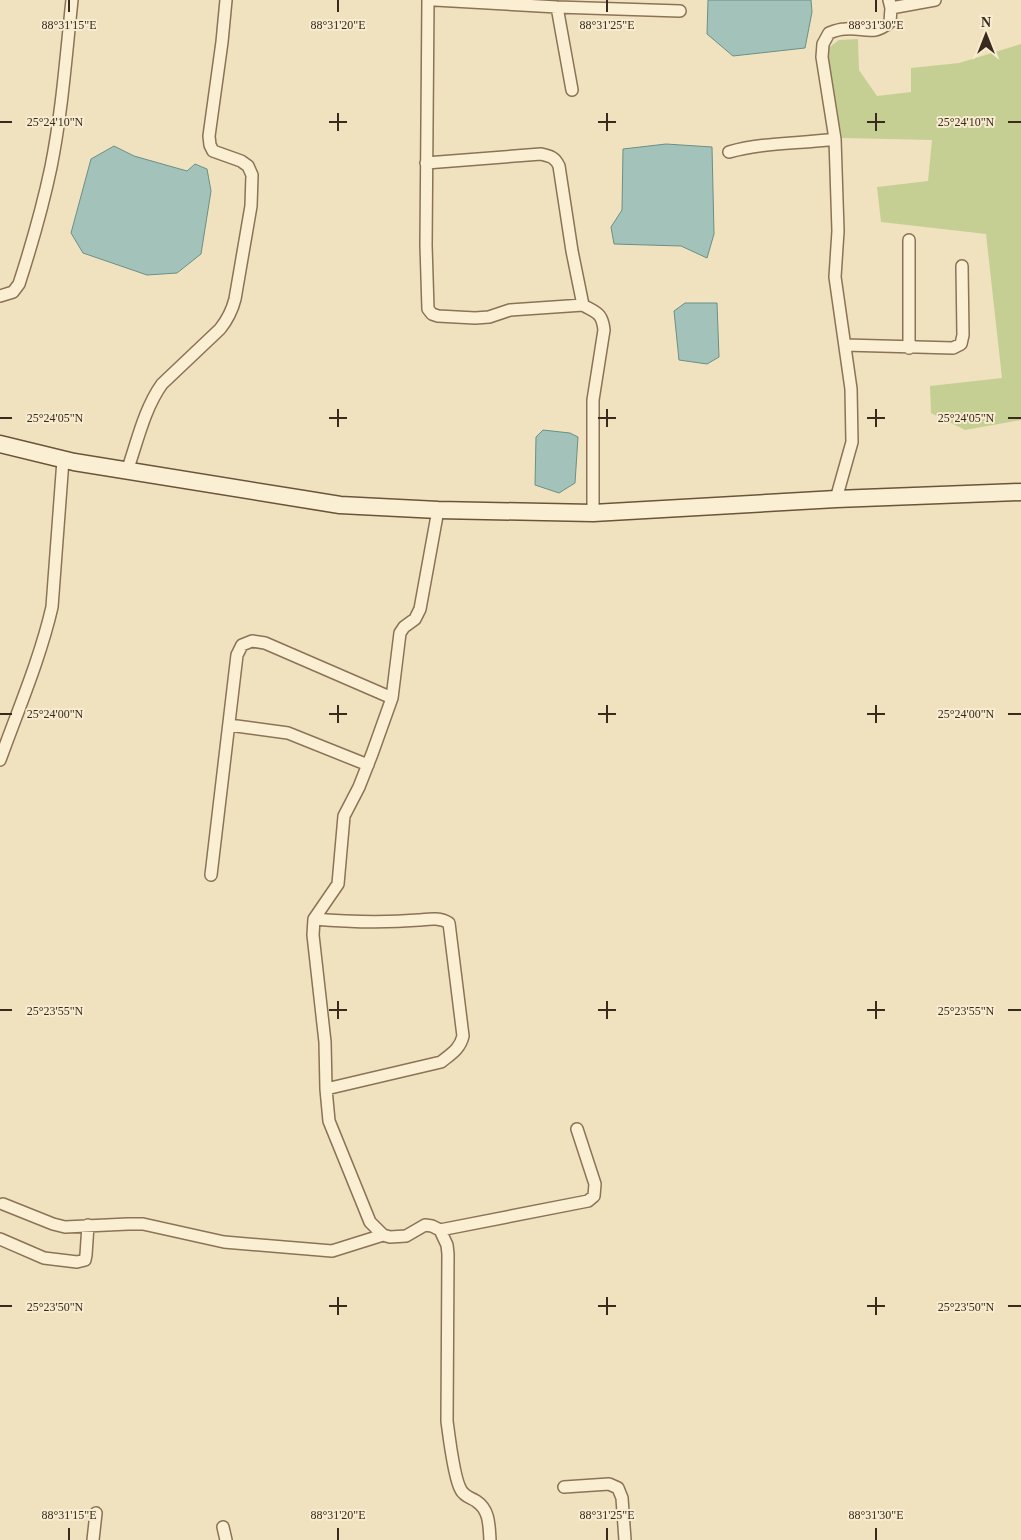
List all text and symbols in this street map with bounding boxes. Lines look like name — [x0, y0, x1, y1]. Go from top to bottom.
north arrow — [961, 10, 1011, 60]
text: N — [981, 15, 991, 30]
text: 88°31'15"E — [41, 18, 97, 32]
text: 88°31'20"E — [310, 18, 366, 32]
text: 88°31'25"E — [579, 18, 635, 32]
text: 88°31'30"E — [848, 18, 904, 32]
text: 25°24'10"N — [27, 115, 84, 129]
text: 25°24'10"N — [938, 115, 995, 129]
text: 25°24'05"N — [27, 411, 84, 425]
text: 25°24'05"N — [938, 411, 995, 425]
text: 25°24'00"N — [27, 707, 84, 721]
text: 25°24'00"N — [938, 707, 995, 721]
text: 25°23'55"N — [27, 1004, 84, 1018]
text: 25°23'55"N — [938, 1004, 995, 1018]
text: 25°23'50"N — [27, 1300, 84, 1314]
text: 25°23'50"N — [938, 1300, 995, 1314]
text: 88°31'15"E — [41, 1508, 97, 1522]
text: 88°31'20"E — [310, 1508, 366, 1522]
text: 88°31'25"E — [579, 1508, 635, 1522]
text: 88°31'30"E — [848, 1508, 904, 1522]

